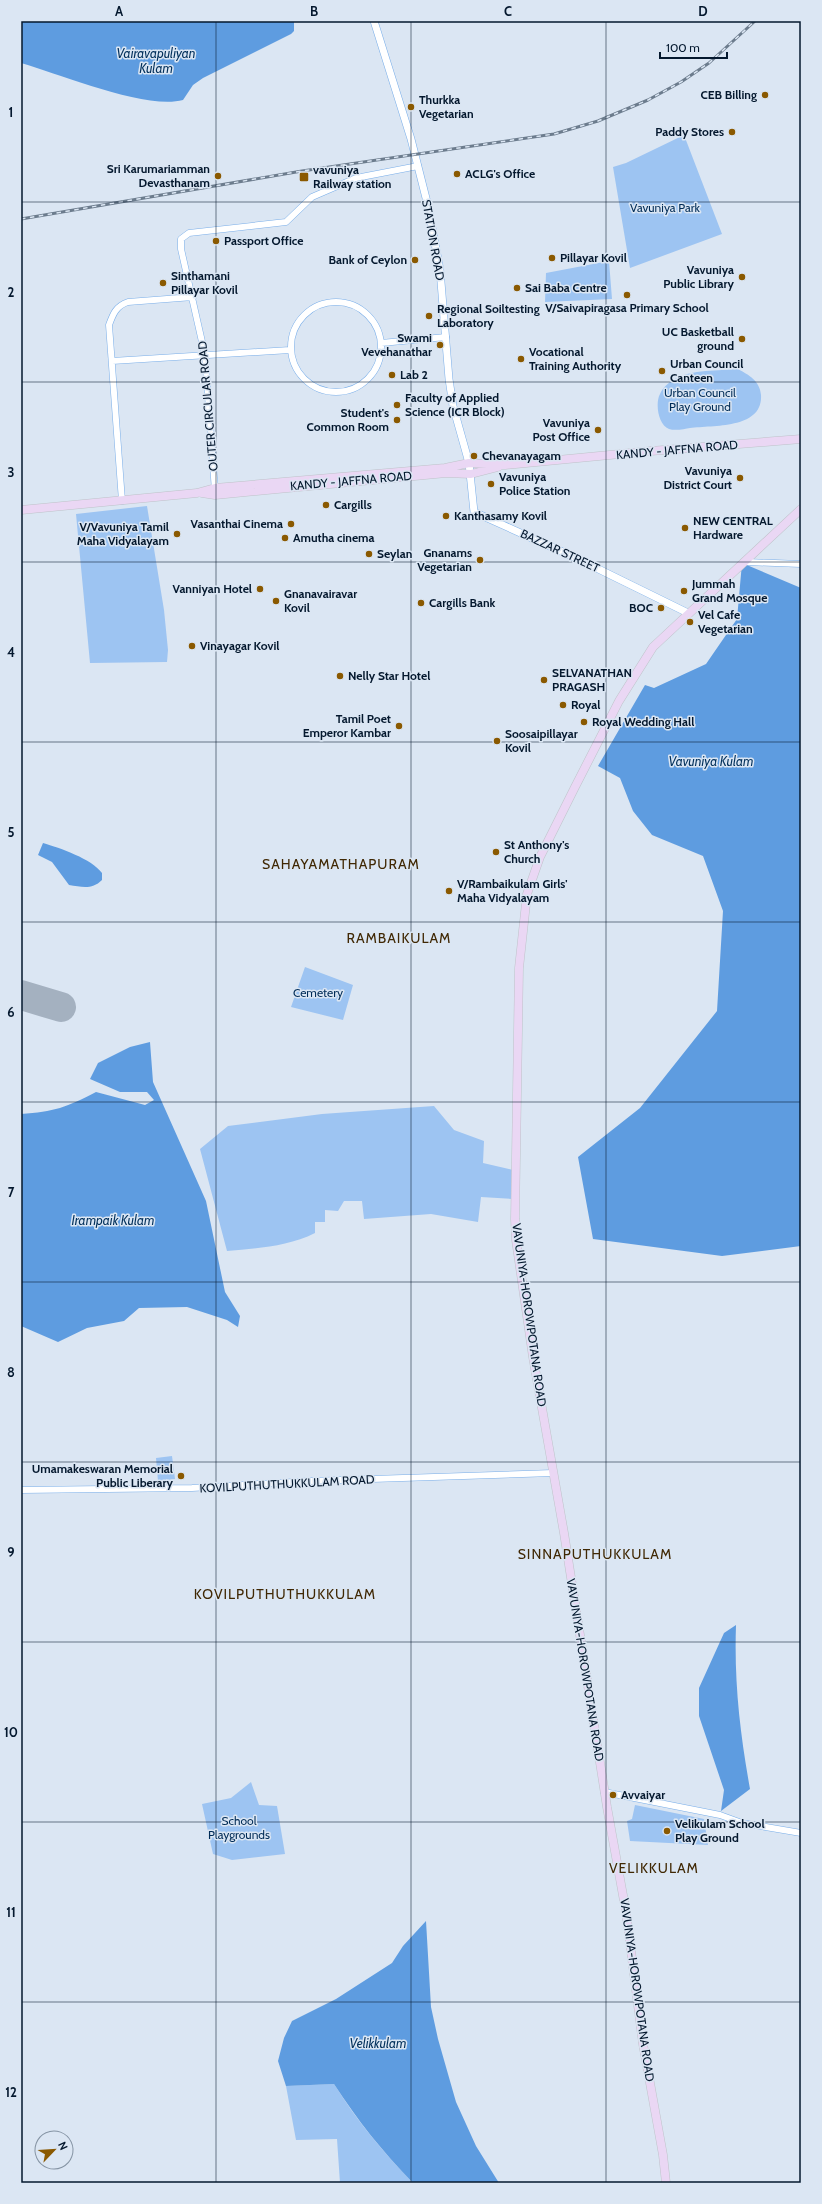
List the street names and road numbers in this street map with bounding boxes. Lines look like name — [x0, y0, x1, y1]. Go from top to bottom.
street label: STATION ROAD — [419, 198, 448, 282]
street label: OUTER CIRCULAR ROAD — [194, 340, 221, 472]
street label: KANDY - JAFFNA ROAD — [615, 437, 739, 462]
street label: KANDY - JAFFNA ROAD — [289, 468, 413, 493]
street label: BAZZAR STREET — [518, 526, 603, 576]
street label: VAVUNIYA-HOROWPOTANA ROAD — [509, 1222, 550, 1408]
street label: KOVILPUTHUTHUKKULAM ROAD — [199, 1471, 375, 1496]
street label: VAVUNIYA-HOROWPOTANA ROAD — [564, 1577, 607, 1763]
street label: VAVUNIYA-HOROWPOTANA ROAD — [617, 1897, 658, 2083]

